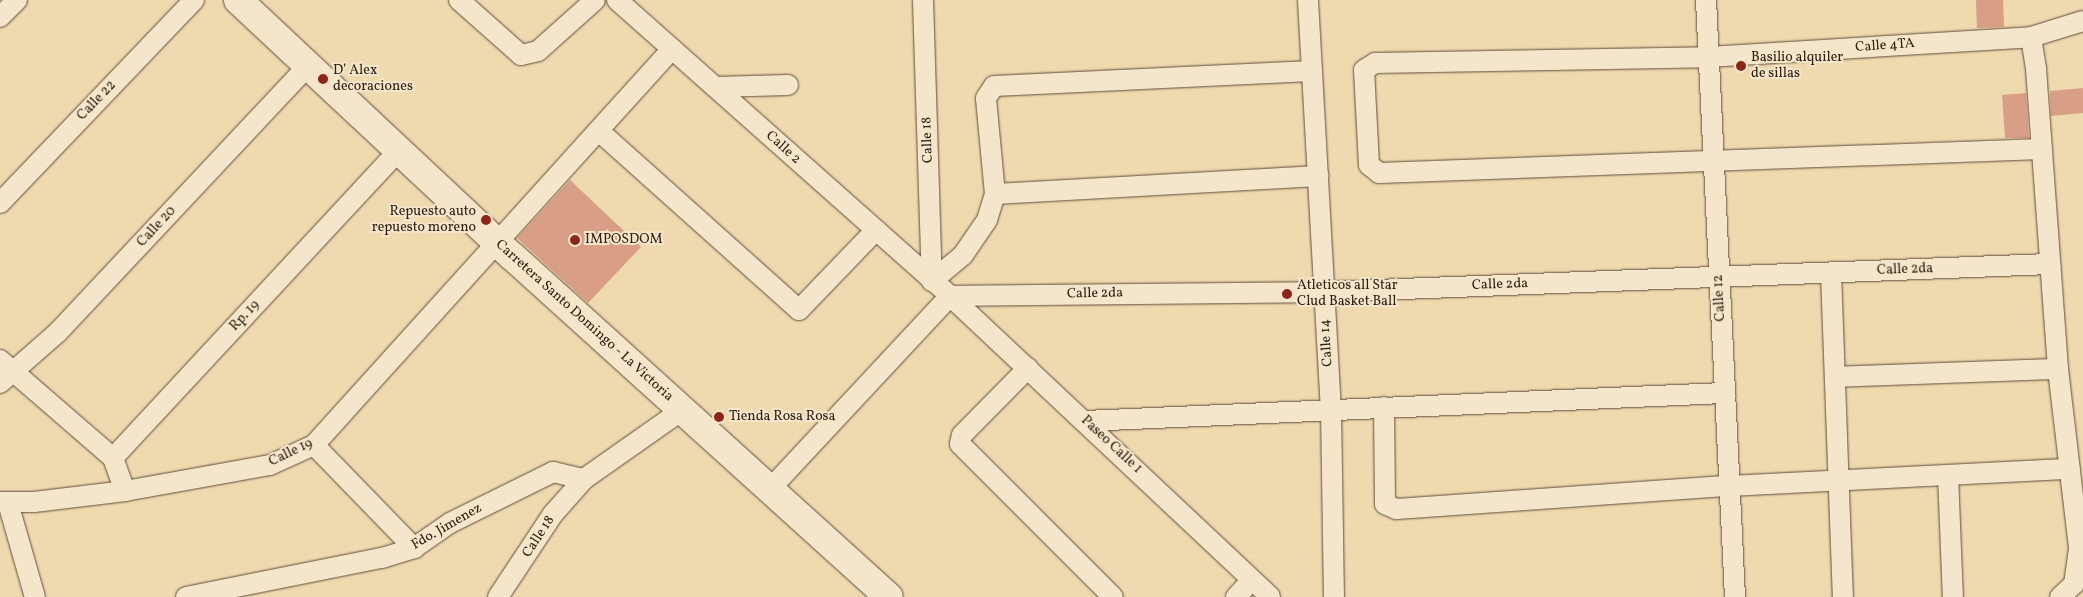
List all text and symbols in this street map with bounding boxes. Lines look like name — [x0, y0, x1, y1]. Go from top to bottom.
street label: Calle 4TA — [1855, 36, 1915, 56]
place label: Basilio alquiler de sillas — [1751, 50, 1843, 82]
marker: Basilio alquiler de sillas — [1735, 60, 1747, 72]
place label: D’ Alex decoraciones — [333, 63, 413, 95]
marker: D’ Alex decoraciones — [317, 73, 329, 85]
street label: Calle 22 — [74, 78, 120, 124]
street label: Calle 18 — [919, 116, 937, 164]
street label: Calle 2 — [762, 128, 804, 168]
street label: Calle 20 — [134, 203, 180, 251]
place label: Repuesto auto repuesto moreno — [372, 204, 476, 236]
marker: Repuesto auto repuesto moreno — [480, 214, 492, 226]
place label: IMPOSDOM — [585, 232, 663, 248]
marker: IMPOSDOM — [569, 234, 581, 246]
street label: Carretera Santo Domingo - La Victoria — [491, 236, 677, 406]
street label: Calle 2da — [1877, 261, 1933, 279]
street label: Calle 12 — [1710, 274, 1730, 322]
street label: Calle 2da — [1472, 276, 1528, 294]
place label: Atleticos all Star Clud Basket Ball — [1297, 278, 1398, 310]
street label: Calle 2da — [1067, 285, 1123, 303]
marker: Atleticos all Star Clud Basket Ball — [1281, 288, 1293, 300]
street label: Rp. 19 — [226, 297, 264, 335]
street label: Calle 14 — [1317, 319, 1337, 367]
place label: Tienda Rosa Rosa — [729, 409, 836, 425]
marker: Tienda Rosa Rosa — [713, 411, 725, 423]
street label: Paseo Calle 1 — [1077, 412, 1145, 478]
street label: Calle 19 — [266, 435, 316, 471]
street label: Fdo. Jimenez — [409, 500, 485, 554]
street label: Calle 18 — [519, 513, 559, 561]

